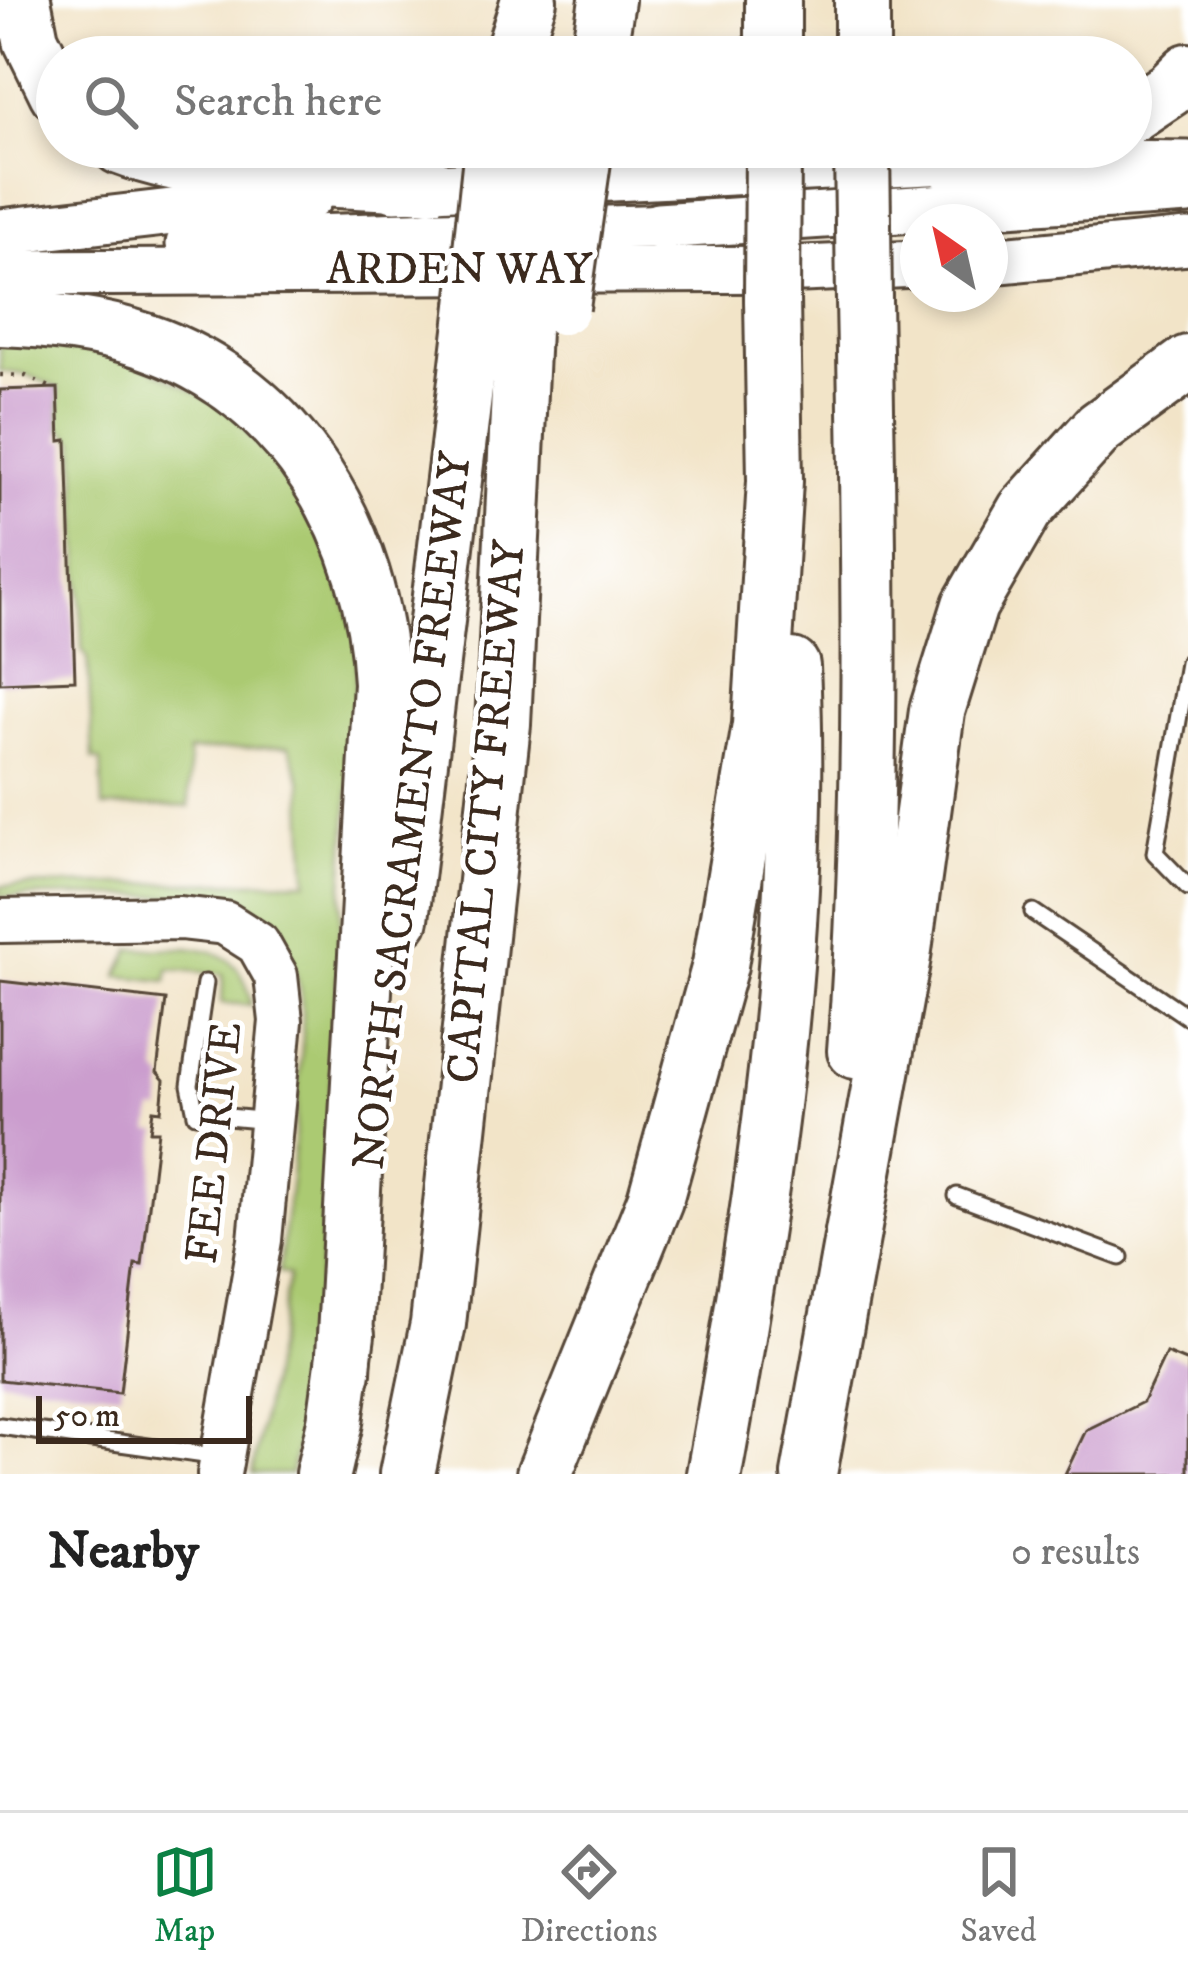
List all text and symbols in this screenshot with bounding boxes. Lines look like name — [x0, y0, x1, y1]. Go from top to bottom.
search box — [36, 36, 1152, 168]
icon: search — [78, 69, 144, 135]
text: Search here — [174, 74, 382, 130]
north arrow — [900, 204, 1008, 312]
street label: ARDEN WAY — [326, 242, 593, 298]
street label: NORTH SACRAMENTO FREEWAY — [341, 448, 485, 1173]
street label: CAPITAL CITY FREEWAY — [435, 538, 539, 1086]
street label: FEE DRIVE — [174, 1019, 256, 1267]
scale bar — [36, 1390, 252, 1443]
text: 50 m — [54, 1396, 120, 1437]
text: Nearby — [48, 1520, 199, 1584]
text: 0 results — [1011, 1528, 1140, 1577]
tab: Map — [152, 1839, 218, 1952]
tab: Directions — [521, 1839, 657, 1952]
tab: Saved — [961, 1839, 1036, 1952]

